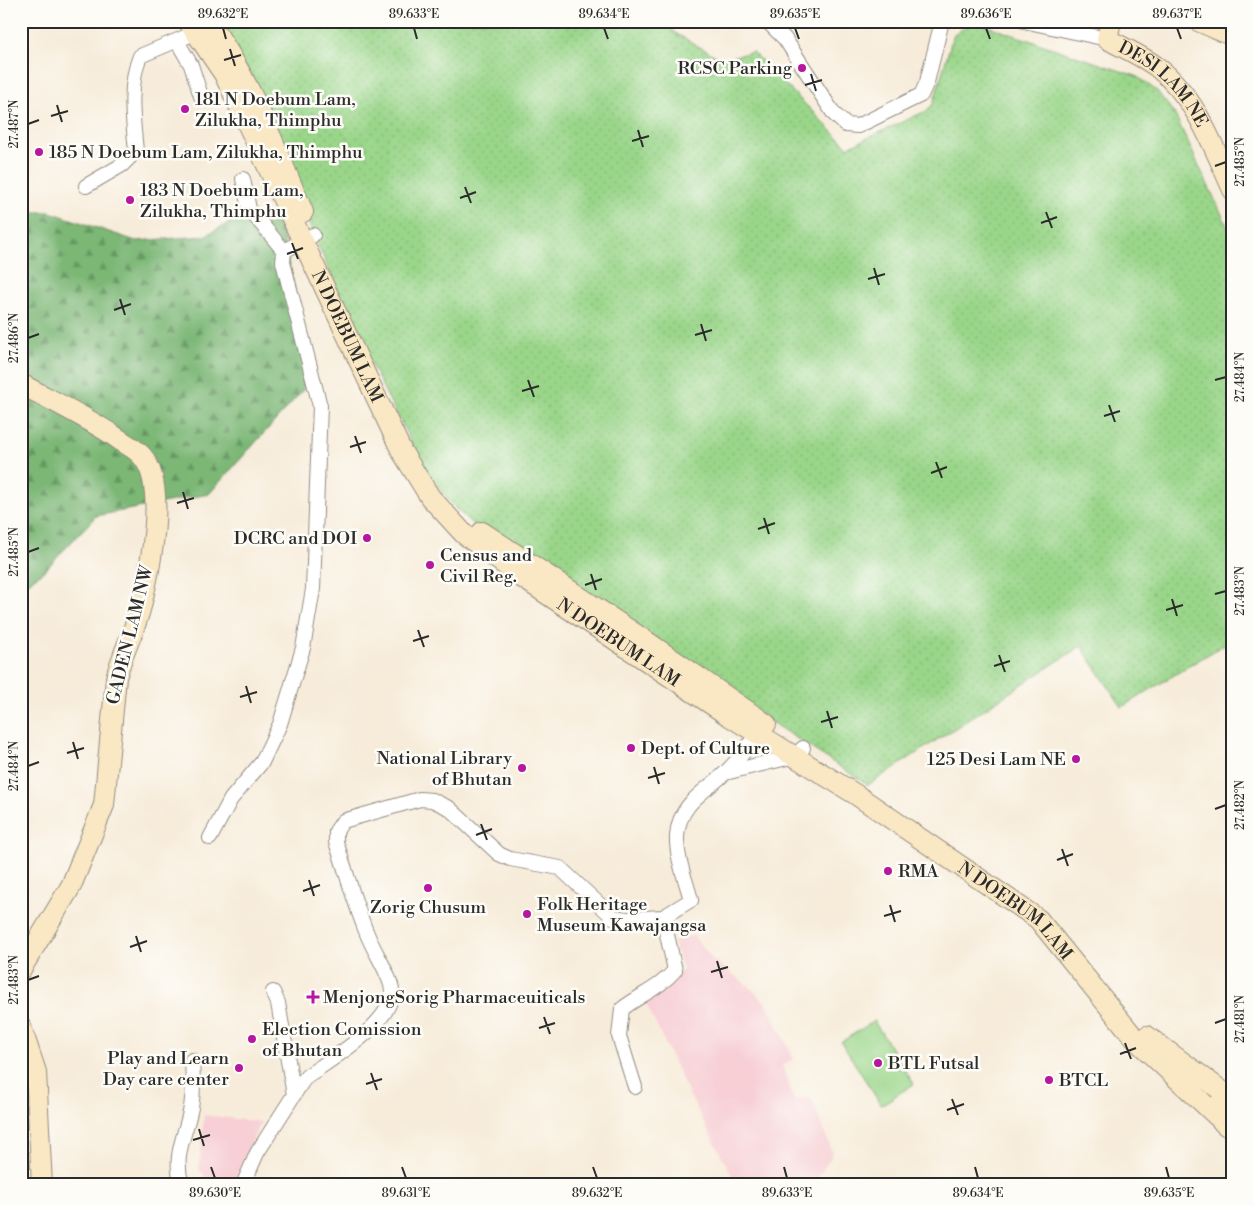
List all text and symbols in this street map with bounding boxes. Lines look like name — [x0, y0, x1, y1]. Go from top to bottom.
text: 89.632°E — [198, 7, 248, 22]
text: 89.633°E — [389, 7, 439, 22]
text: 89.634°E — [578, 7, 630, 22]
text: 89.635°E — [770, 7, 820, 22]
text: 89.636°E — [960, 7, 1012, 22]
text: 89.637°E — [1152, 7, 1202, 22]
street label: DESI LAM NE — [1115, 35, 1213, 131]
place label: RCSC Parking — [678, 57, 793, 80]
marker: RCSC Parking — [796, 62, 808, 74]
place label: 181 N Doebum Lam, Zilukha, Thimphu — [195, 88, 356, 132]
text: 27.487°N — [7, 99, 22, 148]
marker: 181 N Doebum Lam, Zilukha, Thimphu — [179, 103, 191, 115]
text: 27.485°N — [1233, 137, 1248, 187]
place label: 185 N Doebum Lam, Zilukha, Thimphu — [49, 141, 363, 164]
marker: 185 N Doebum Lam, Zilukha, Thimphu — [33, 146, 45, 158]
place label: 183 N Doebum Lam, Zilukha, Thimphu — [140, 179, 303, 223]
marker: 183 N Doebum Lam, Zilukha, Thimphu — [124, 194, 136, 206]
street label: N DOEBUM LAM — [307, 266, 389, 406]
text: 27.486°N — [7, 313, 22, 363]
text: 27.484°N — [1233, 352, 1248, 402]
text: 27.485°N — [7, 527, 22, 577]
place label: DCRC and DOI — [234, 527, 357, 550]
marker: DCRC and DOI — [361, 532, 373, 544]
place label: Census and Civil Reg. — [440, 544, 533, 588]
marker: Census and Civil Reg. — [424, 559, 436, 571]
street label: GADEN LAM NW — [102, 562, 159, 707]
text: 27.483°N — [1233, 566, 1248, 616]
street label: N DOEBUM LAM — [553, 593, 685, 692]
place label: Dept. of Culture — [641, 737, 770, 760]
text: 27.484°N — [7, 741, 22, 791]
marker: Dept. of Culture — [625, 742, 637, 754]
place label: National Library of Bhutan — [376, 747, 512, 791]
place label: 125 Desi Lam NE — [927, 748, 1066, 771]
marker: 125 Desi Lam NE — [1070, 753, 1082, 765]
marker: National Library of Bhutan — [516, 762, 528, 774]
text: 27.482°N — [1233, 780, 1248, 830]
street label: N DOEBUM LAM — [954, 856, 1078, 965]
place label: RMA — [898, 860, 939, 883]
marker: RMA — [882, 865, 894, 877]
marker: Zorig Chusum — [422, 882, 434, 894]
place label: Folk Heritage Museum Kawajangsa — [537, 893, 707, 937]
place label: Zorig Chusum — [370, 896, 486, 919]
marker: Folk Heritage Museum Kawajangsa — [521, 908, 533, 920]
text: 27.483°N — [7, 955, 22, 1005]
place label: MenjongSorig Pharmaceuiticals — [323, 986, 586, 1009]
marker: MenjongSorig Pharmaceuiticals — [307, 991, 319, 1003]
text: 27.481°N — [1233, 995, 1248, 1043]
place label: Election Comission of Bhutan — [262, 1018, 422, 1062]
marker: Election Comission of Bhutan — [246, 1033, 258, 1045]
place label: Play and Learn Day care center — [103, 1047, 229, 1091]
place label: BTL Futsal — [887, 1052, 980, 1075]
marker: BTL Futsal — [872, 1057, 884, 1069]
marker: Play and Learn Day care center — [233, 1062, 245, 1074]
place label: BTCL — [1058, 1069, 1108, 1092]
marker: BTCL — [1043, 1074, 1055, 1086]
text: 89.630°E — [189, 1186, 241, 1201]
text: 89.631°E — [382, 1186, 430, 1201]
text: 89.632°E — [572, 1186, 622, 1201]
text: 89.633°E — [762, 1186, 812, 1201]
text: 89.634°E — [952, 1186, 1004, 1201]
text: 89.635°E — [1144, 1186, 1194, 1201]

